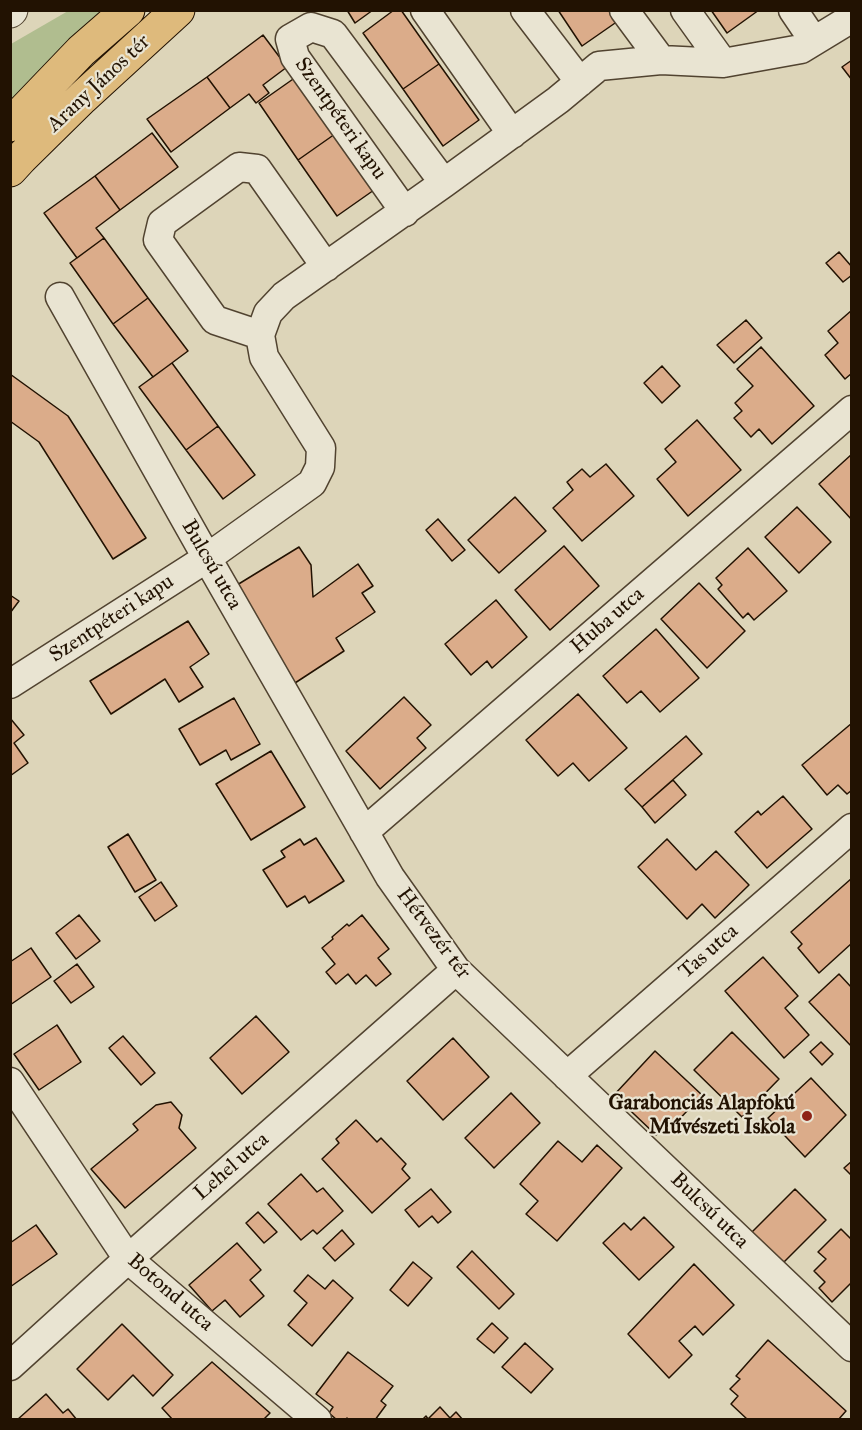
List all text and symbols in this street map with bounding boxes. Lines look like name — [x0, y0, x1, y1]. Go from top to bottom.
street label: Arany János tér — [42, 30, 156, 138]
street label: Szentpéteri kapu — [289, 53, 391, 185]
street label: Bulcsú utca — [175, 516, 247, 614]
street label: Szentpéteri kapu — [45, 569, 179, 669]
street label: Huba utca — [566, 582, 650, 660]
street label: Hétvezér tér — [391, 883, 475, 985]
street label: Tas utca — [674, 919, 744, 985]
place label: Garabonciás Alapfokú Művészeti Iskola — [608, 1091, 795, 1141]
marker: Garabonciás Alapfokú Művészeti Iskola — [800, 1109, 814, 1123]
street label: Lehel utca — [189, 1128, 275, 1206]
street label: Bulcsú utca — [665, 1167, 753, 1255]
street label: Botond utca — [122, 1249, 218, 1337]

